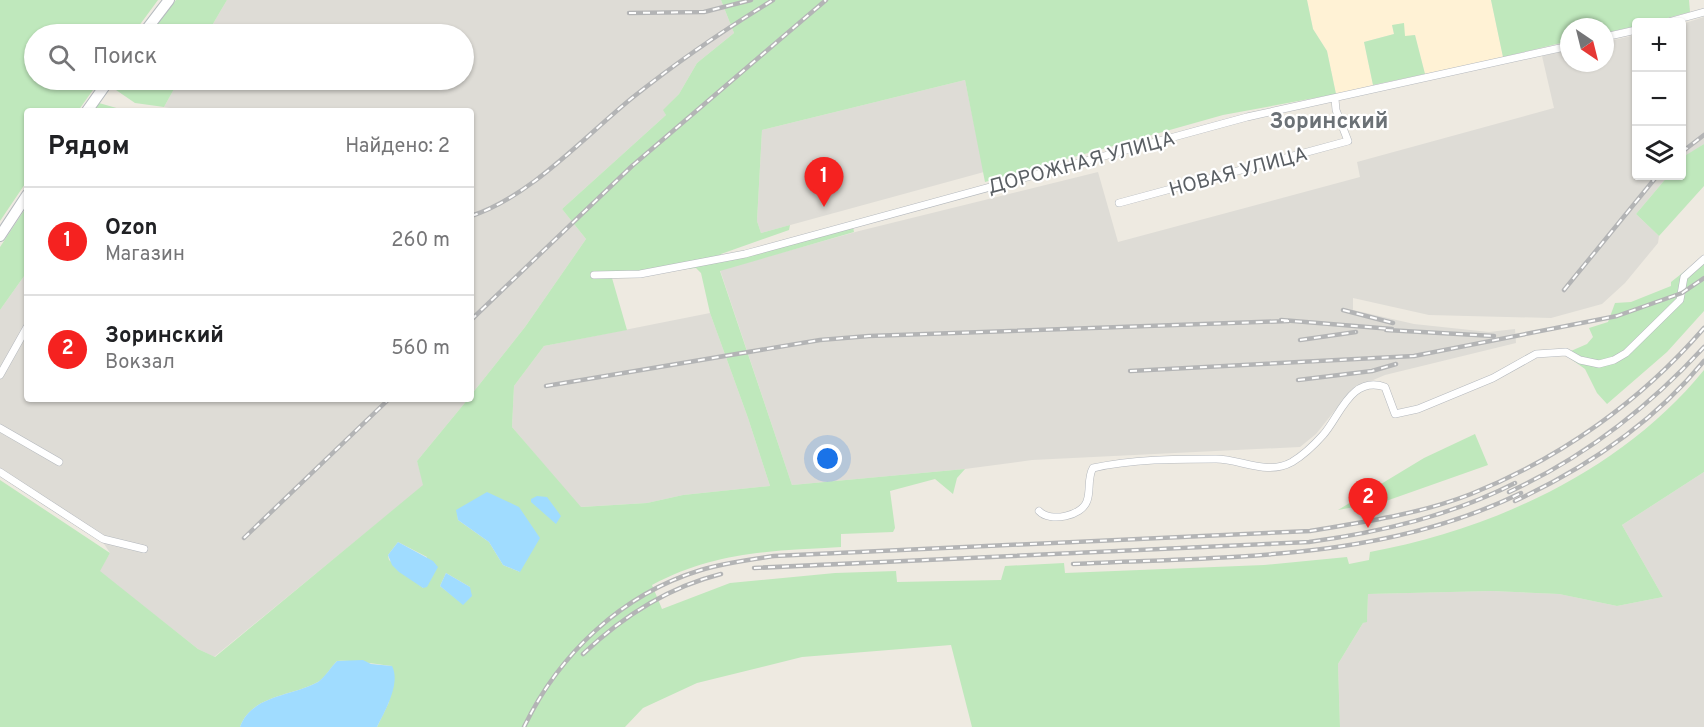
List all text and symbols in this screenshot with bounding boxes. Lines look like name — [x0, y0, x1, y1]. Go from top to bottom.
north arrow — [1560, 18, 1614, 72]
map controls — [1632, 18, 1686, 180]
button: + — [1632, 18, 1686, 72]
search box — [24, 24, 474, 90]
icon: search — [45, 41, 78, 74]
text: Поиск — [93, 44, 157, 71]
button: − — [1632, 72, 1686, 126]
district label: Зоринский — [1270, 109, 1388, 136]
street label: ДОРОЖНАЯ УЛИЦА — [985, 126, 1178, 201]
button: layers — [1632, 126, 1686, 180]
text: Рядом — [48, 131, 130, 164]
text: Найдено: 2 — [345, 134, 450, 160]
street label: НОВАЯ УЛИЦА — [1166, 142, 1311, 204]
pin: 1 — [804, 158, 844, 207]
text: Ozon — [105, 215, 158, 242]
text: 1 — [64, 228, 72, 254]
text: 260 m — [391, 228, 450, 254]
text: Магазин — [105, 242, 185, 268]
text: Зоринский — [105, 323, 224, 350]
text: 2 — [61, 336, 74, 362]
text: 560 m — [391, 336, 450, 362]
text: Вокзал — [105, 350, 175, 376]
your location — [813, 444, 842, 473]
pin: 2 — [1348, 478, 1388, 528]

